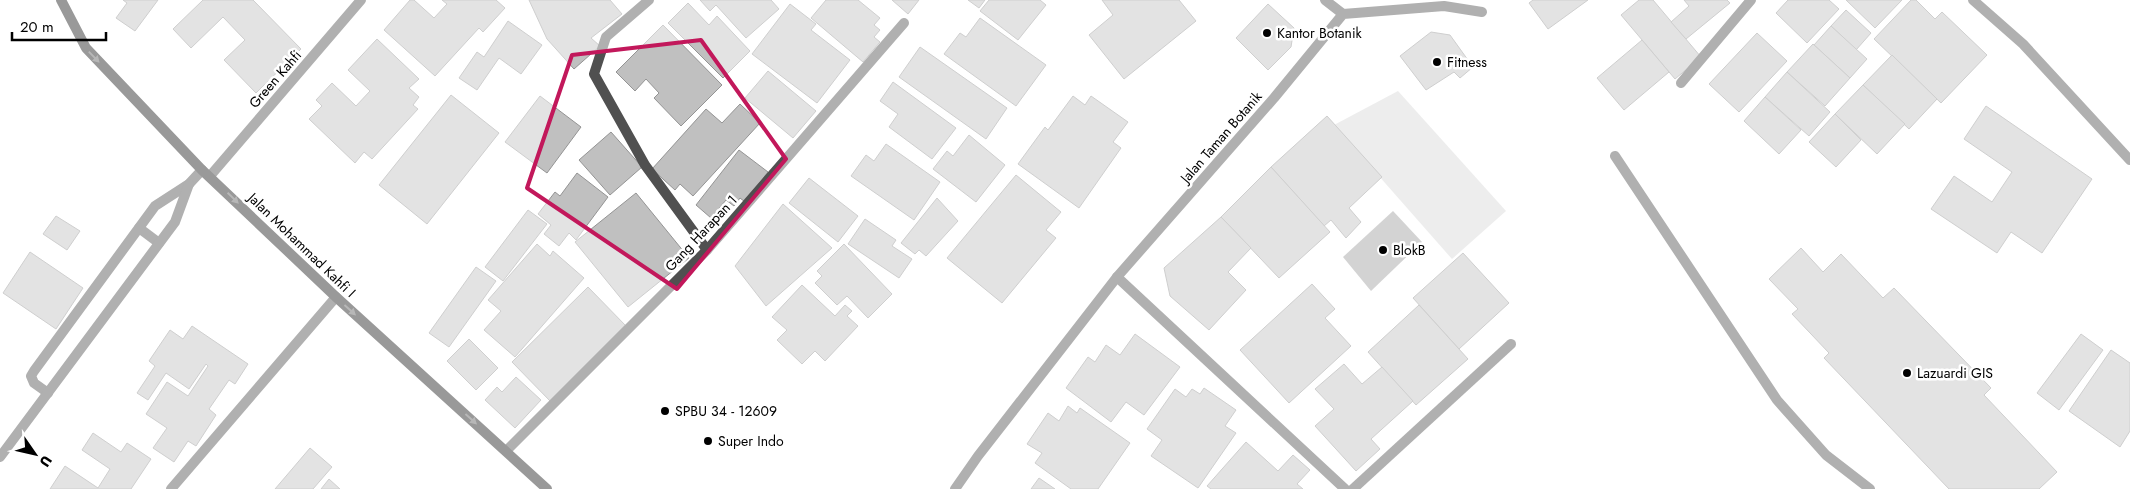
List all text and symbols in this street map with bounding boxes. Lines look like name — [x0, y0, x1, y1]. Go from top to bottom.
scale bar — [12, 10, 106, 42]
text: 20 m — [20, 16, 54, 38]
place label: Kantor Botanik — [1277, 23, 1363, 43]
marker: Kantor Botanik — [1261, 27, 1273, 39]
street label: Green Kahfi — [244, 46, 306, 112]
one-way arrow — [88, 50, 100, 62]
place label: Fitness — [1447, 52, 1487, 72]
marker: Fitness — [1431, 56, 1443, 68]
street label: Jalan Taman Botanik — [1174, 86, 1267, 189]
street label: Jalan Mohammad Kahfi I — [242, 187, 360, 302]
street label: Gang Harapan 1 — [660, 190, 742, 276]
one-way arrow — [226, 192, 238, 204]
place label: BlokB — [1393, 240, 1426, 260]
marker: BlokB — [1377, 244, 1389, 256]
one-way arrow — [344, 304, 356, 316]
place label: Lazuardi GIS — [1917, 363, 1993, 383]
marker: Lazuardi GIS — [1901, 367, 1913, 379]
place label: SPBU 34 - 12609 — [675, 401, 777, 421]
marker: SPBU 34 - 12609 — [659, 405, 671, 417]
one-way arrow — [464, 413, 476, 425]
north arrow — [10, 429, 60, 479]
place label: Super Indo — [718, 431, 784, 451]
marker: Super Indo — [702, 435, 714, 447]
text: U — [35, 452, 57, 471]

